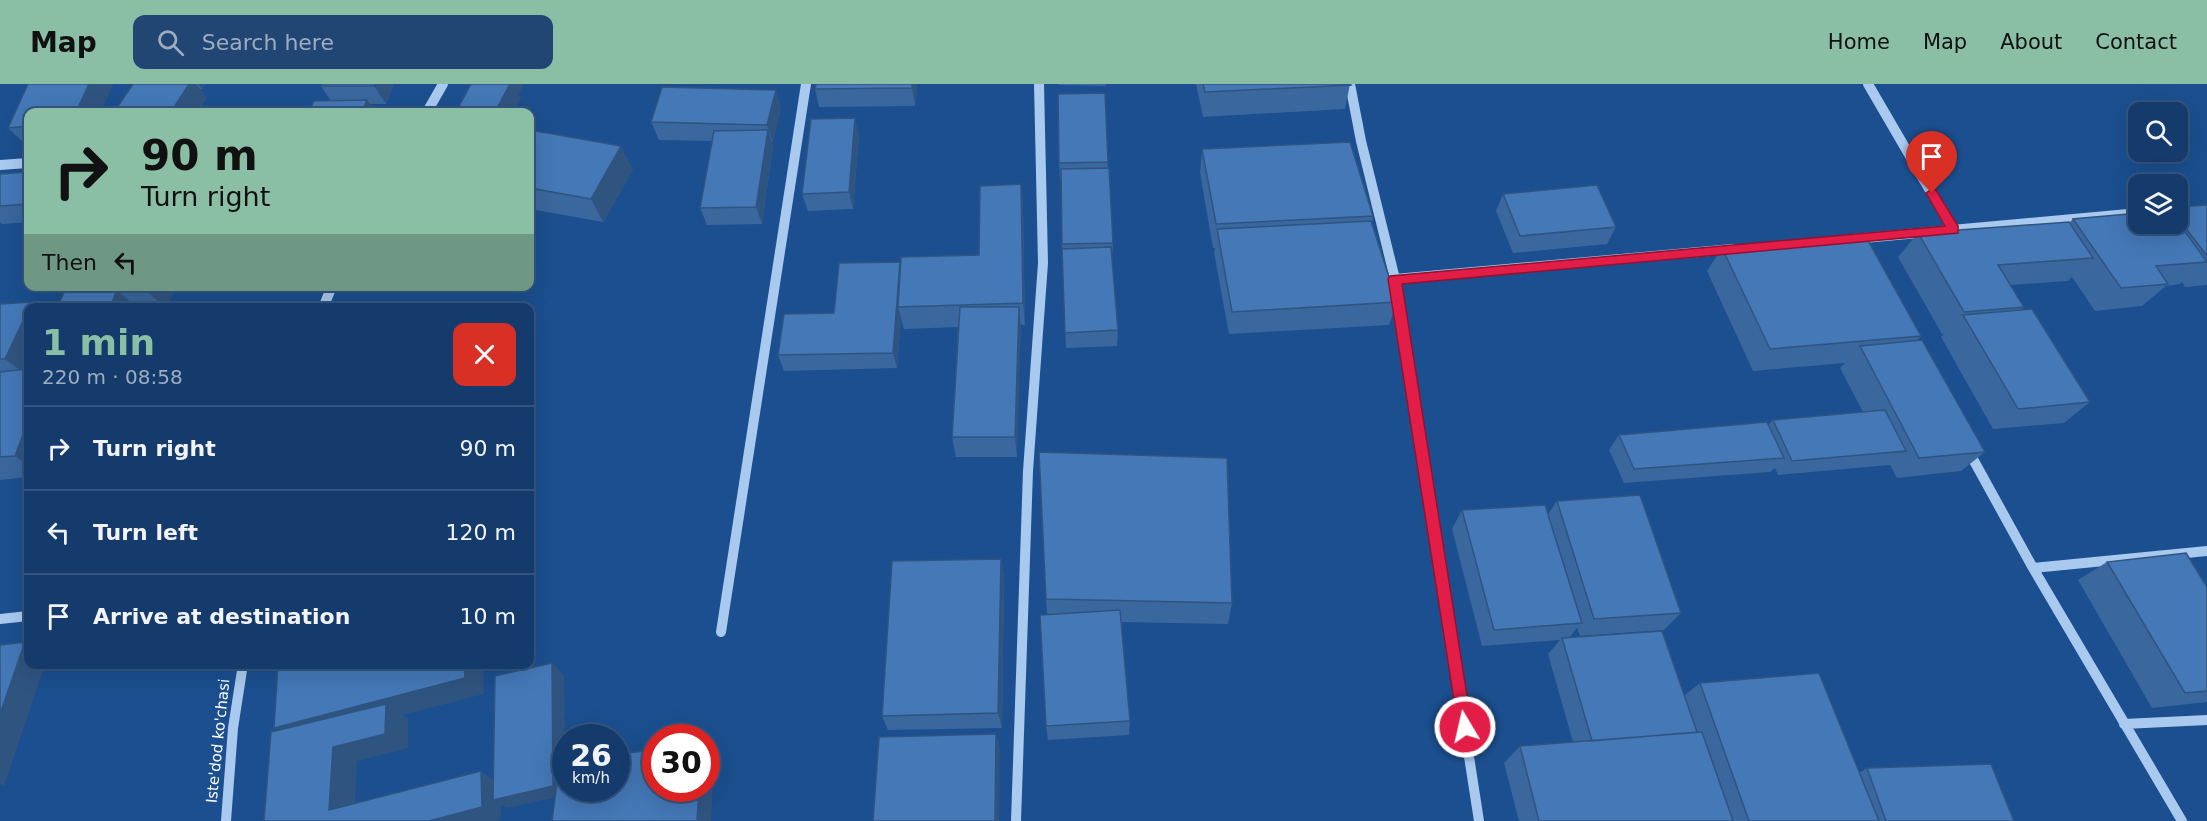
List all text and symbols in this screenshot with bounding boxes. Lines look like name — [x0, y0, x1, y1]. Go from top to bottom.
search box — [133, 15, 553, 69]
text: Map — [30, 26, 97, 59]
icon: search — [154, 26, 187, 59]
text: Search here — [202, 30, 334, 55]
text: Home — [1828, 30, 1890, 54]
text: Map — [1923, 30, 1967, 54]
text: About — [2000, 30, 2062, 54]
text: Contact — [2095, 30, 2177, 54]
map controls — [2128, 102, 2188, 234]
button: search — [2128, 102, 2188, 162]
text: 90 m — [141, 131, 258, 180]
pin — [1906, 131, 1957, 193]
icon: right — [42, 132, 120, 210]
icon: arrive — [1915, 140, 1948, 173]
button: layers — [2128, 174, 2188, 234]
text: Turn right — [141, 181, 270, 212]
icon: left — [109, 246, 142, 279]
text: Then — [42, 250, 97, 275]
text: 1 min — [42, 322, 155, 363]
button: close — [453, 323, 516, 386]
text: 220 m · 08:58 — [42, 365, 183, 389]
icon: right — [42, 432, 75, 465]
text: Turn right — [93, 436, 216, 461]
text: 90 m — [460, 436, 516, 461]
icon: left — [42, 516, 75, 549]
text: Turn left — [93, 520, 198, 545]
text: 120 m — [446, 520, 516, 545]
icon: arrive — [42, 600, 75, 633]
text: Arrive at destination — [93, 604, 350, 629]
text: 10 m — [460, 604, 516, 629]
street label: Iste'dod ko'chasi — [203, 678, 233, 804]
position arrow — [1433, 695, 1497, 759]
speed limit sign: 30 — [642, 724, 720, 802]
text: 26 — [570, 738, 612, 773]
text: km/h — [572, 769, 610, 787]

